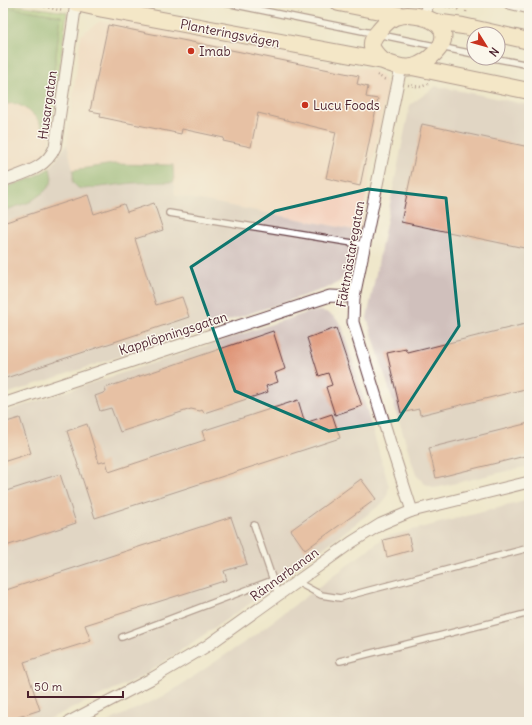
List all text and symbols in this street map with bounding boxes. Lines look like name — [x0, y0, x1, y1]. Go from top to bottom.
street label: Planteringsvägen — [179, 15, 282, 52]
north arrow — [466, 26, 506, 66]
place label: Imab — [199, 43, 231, 60]
text: N — [486, 45, 502, 59]
marker: Imab — [186, 46, 196, 56]
street label: Husargatan — [34, 69, 61, 141]
place label: Lucu Foods — [313, 97, 380, 114]
marker: Lucu Foods — [300, 100, 310, 110]
street label: Fäktmästaregatan — [333, 199, 368, 309]
street label: Kapplöpningsgatan — [117, 308, 230, 359]
street label: Rännarbanan — [247, 544, 322, 605]
scale bar — [28, 673, 123, 699]
text: 50 m — [34, 679, 63, 694]

